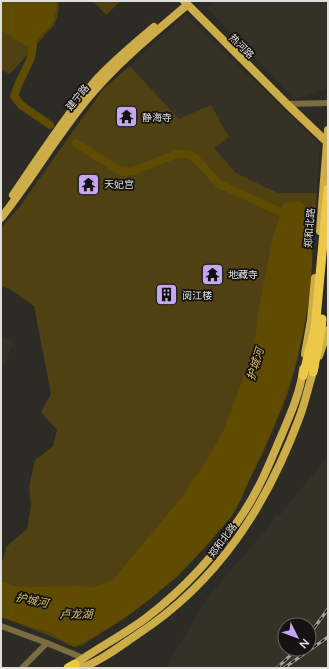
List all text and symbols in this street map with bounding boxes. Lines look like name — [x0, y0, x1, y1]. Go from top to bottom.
street label: 热河路 — [227, 31, 257, 61]
street label: 建宁路 — [63, 82, 91, 112]
temple icon: 静海寺 — [114, 104, 140, 130]
place label: 静海寺 — [142, 111, 172, 123]
temple icon: 天妃宫 — [75, 171, 101, 197]
place label: 天妃宫 — [104, 178, 134, 190]
street label: 郑和北路 — [302, 208, 316, 248]
temple icon: 地藏寺 — [200, 261, 226, 287]
place label: 地藏寺 — [228, 268, 258, 280]
building icon: 阅江楼 — [154, 282, 180, 308]
place label: 阅江楼 — [182, 289, 212, 301]
water label: 护城河 — [243, 344, 266, 382]
street label: 郑和北路 — [205, 520, 239, 560]
water label: 护城河 — [15, 590, 52, 610]
water label: 卢龙湖 — [60, 607, 94, 620]
north arrow — [277, 617, 317, 657]
text: N — [297, 637, 312, 652]

